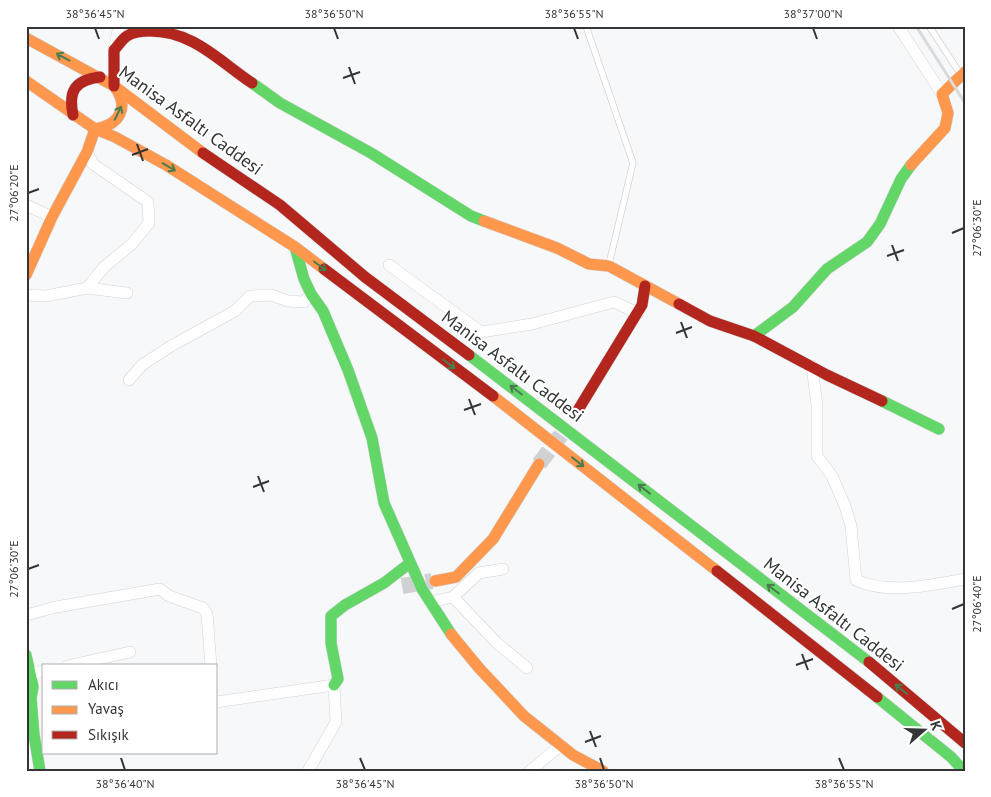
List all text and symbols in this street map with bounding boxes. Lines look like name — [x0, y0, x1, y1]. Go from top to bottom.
text: 38°36'45"N — [65, 6, 125, 21]
text: 38°36'50"N — [304, 6, 364, 21]
text: 38°36'55"N — [544, 6, 604, 21]
text: 38°37'00"N — [783, 6, 843, 21]
one-way arrow — [56, 52, 71, 61]
street label: Manisa Asfaltı Caddesi — [115, 60, 267, 180]
one-way arrow — [114, 106, 123, 121]
one-way arrow — [162, 162, 177, 172]
text: 27°06'20"E — [6, 164, 21, 222]
text: 27°06'30"E — [969, 199, 984, 257]
one-way arrow — [313, 260, 326, 271]
street label: Manisa Asfaltı Caddesi — [437, 305, 589, 427]
one-way arrow — [442, 359, 456, 369]
one-way arrow — [509, 385, 523, 395]
one-way arrow — [571, 457, 584, 468]
one-way arrow — [638, 484, 651, 495]
text: 27°06'30"E — [6, 540, 21, 598]
street label: Manisa Asfaltı Caddesi — [759, 552, 909, 676]
text: 27°06'40"E — [969, 575, 984, 633]
one-way arrow — [767, 583, 780, 594]
legend — [42, 664, 218, 754]
text: Akıcı — [88, 675, 119, 694]
one-way arrow — [894, 683, 907, 695]
text: Yavaş — [88, 699, 124, 718]
north arrow — [898, 704, 948, 754]
text: K — [926, 718, 946, 733]
text: Sıkışık — [88, 725, 130, 744]
text: 38°36'40"N — [95, 776, 155, 791]
text: 38°36'45"N — [335, 776, 395, 791]
text: 38°36'50"N — [574, 776, 634, 791]
text: 38°36'55"N — [814, 776, 874, 791]

